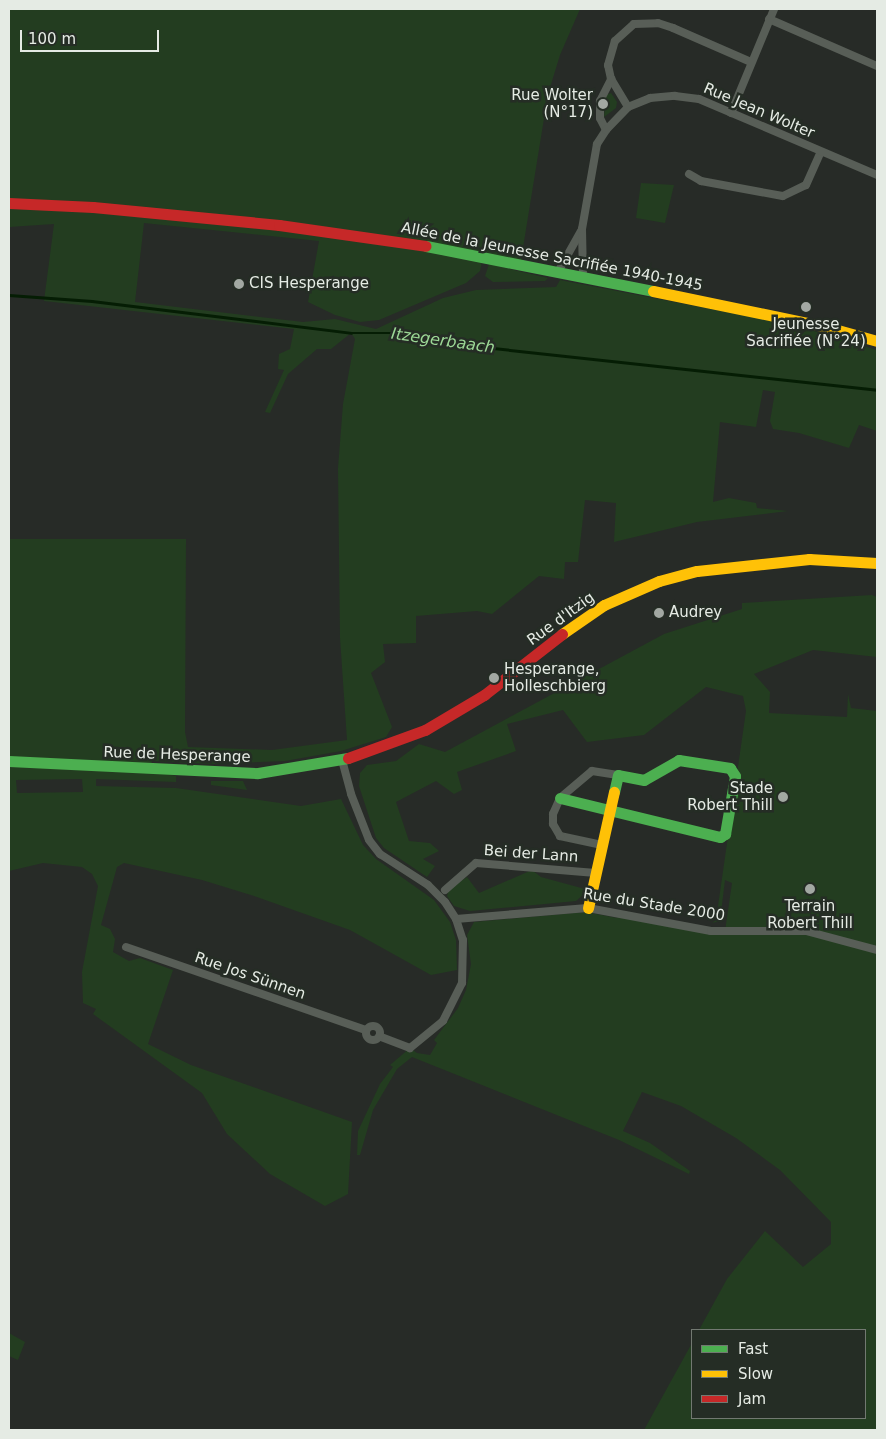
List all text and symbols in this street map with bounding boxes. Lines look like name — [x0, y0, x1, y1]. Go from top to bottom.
scale bar — [22, 20, 161, 52]
text: 100 m — [28, 30, 76, 48]
street label: Rue Jean Wolter — [701, 79, 817, 143]
place label: Rue Wolter (N°17) — [511, 86, 593, 121]
marker: Rue Wolter (N°17) — [597, 98, 609, 110]
street label: Allée de la Jeunesse Sacrifiée 1940-1945 — [400, 219, 704, 295]
place label: CIS Hesperange — [249, 275, 369, 293]
marker: CIS Hesperange — [233, 278, 245, 290]
marker: Jeunesse Sacrifiée (N°24) — [800, 301, 812, 313]
place label: Jeunesse Sacrifiée (N°24) — [746, 315, 866, 350]
water label: Itzegerbaach — [390, 324, 496, 358]
street label: Rue d'Itzig — [524, 589, 598, 649]
place label: Audrey — [669, 604, 722, 622]
marker: Audrey — [653, 607, 665, 619]
place label: Hesperange, Holleschbierg — [504, 660, 606, 695]
marker: Hesperange, Holleschbierg — [488, 672, 500, 684]
street label: Rue de Hesperange — [103, 743, 251, 767]
place label: Stade Robert Thill — [687, 779, 773, 814]
marker: Stade Robert Thill — [777, 791, 789, 803]
street label: Bei der Lann — [483, 842, 579, 866]
marker: Terrain Robert Thill — [804, 883, 816, 895]
street label: Rue du Stade 2000 — [582, 885, 726, 925]
place label: Terrain Robert Thill — [767, 897, 853, 932]
street label: Rue Jos Sünnen — [192, 949, 308, 1003]
legend — [691, 1329, 866, 1419]
text: Fast — [738, 1340, 768, 1358]
text: Slow — [738, 1365, 773, 1383]
text: Jam — [738, 1390, 766, 1408]

